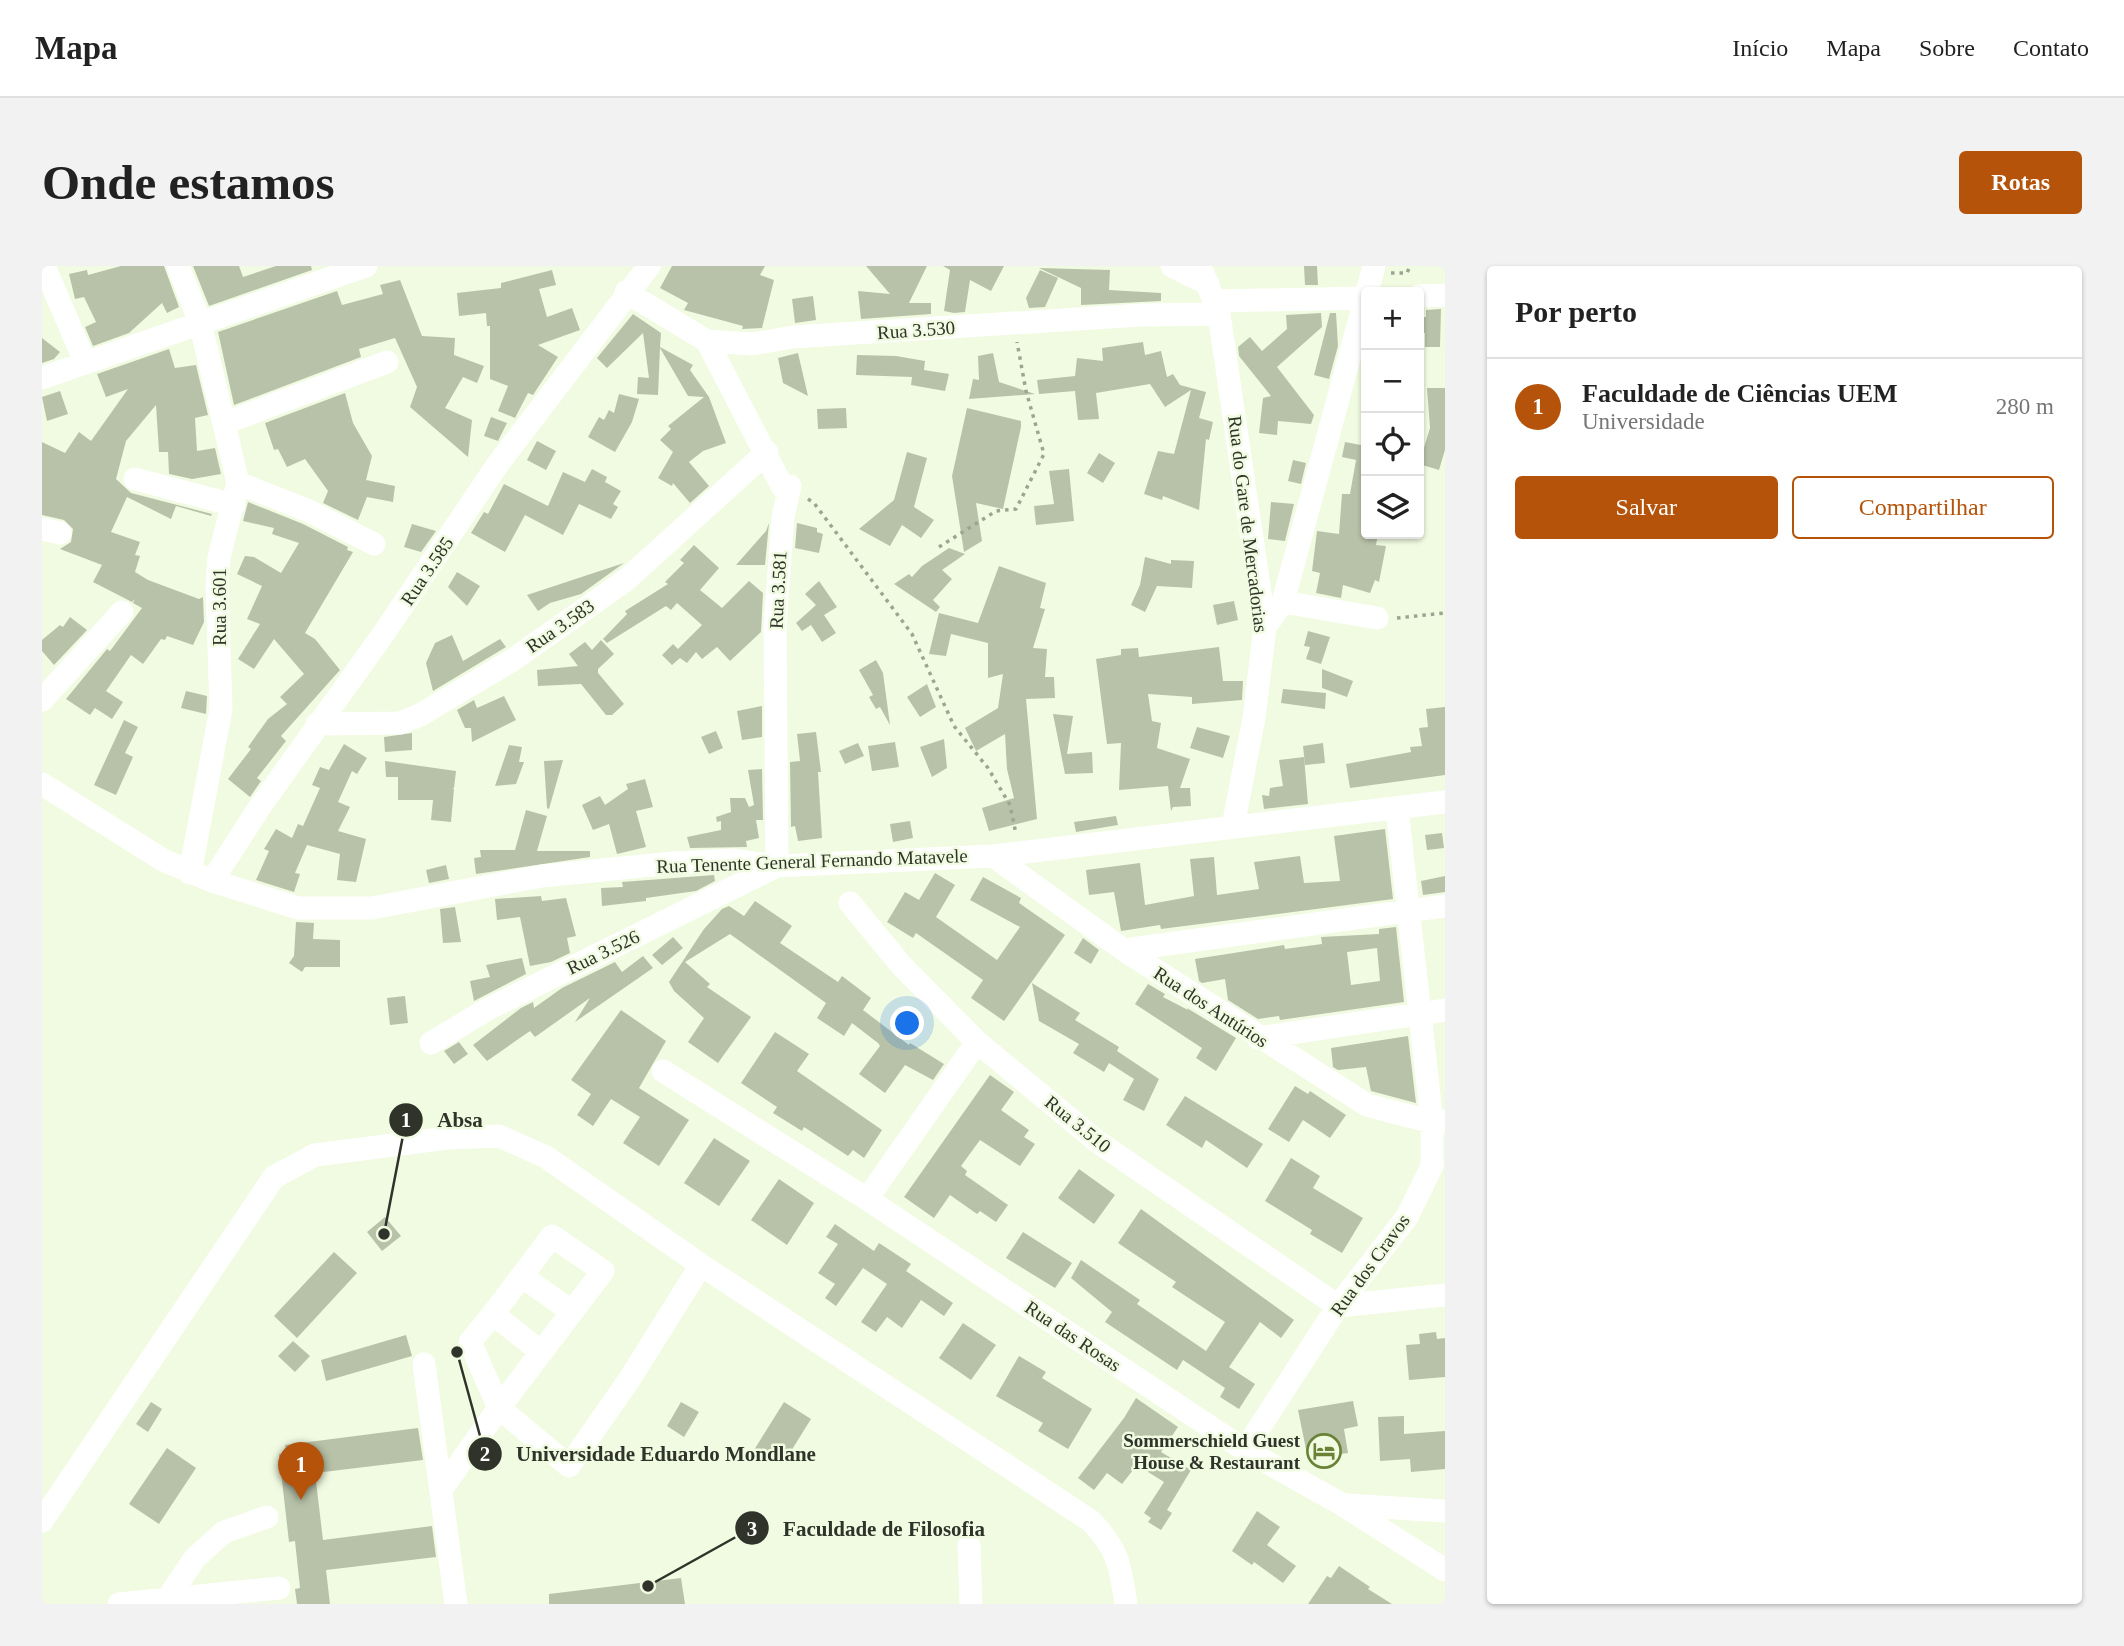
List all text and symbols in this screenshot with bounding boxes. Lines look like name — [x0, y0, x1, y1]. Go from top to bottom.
text: Mapa — [35, 30, 118, 66]
text: Início — [1732, 35, 1788, 61]
text: Mapa — [1826, 35, 1881, 61]
text: Sobre — [1919, 35, 1975, 61]
text: Contato — [2013, 35, 2089, 61]
button: Rotas — [1959, 151, 2082, 214]
text: Onde estamos — [42, 155, 335, 210]
map controls — [1361, 287, 1424, 539]
button: + — [1361, 287, 1424, 350]
text: Por perto — [1515, 295, 1637, 328]
street label: Rua 3.530 — [876, 317, 956, 343]
button: − — [1361, 350, 1424, 413]
text: Faculdade de Ciências UEM — [1582, 379, 1898, 408]
text: 1 — [1532, 394, 1544, 419]
text: 280 m — [1996, 394, 2054, 419]
text: Universidade — [1582, 409, 1705, 434]
button: locate — [1361, 413, 1424, 476]
street label: Rua do Gare de Mercadorias — [1224, 414, 1272, 634]
button: layers — [1361, 476, 1424, 539]
button: Salvar — [1515, 476, 1778, 539]
button: Compartilhar — [1792, 476, 2054, 539]
street label: Rua 3.585 — [396, 533, 458, 609]
street label: Rua 3.581 — [765, 550, 791, 630]
street label: Rua 3.601 — [209, 568, 230, 646]
street label: Rua 3.583 — [522, 595, 598, 657]
street label: Rua Tenente General Fernando Matavele — [656, 845, 968, 877]
street label: Rua 3.526 — [563, 925, 643, 979]
street label: Rua dos Antúrios — [1150, 962, 1272, 1052]
your location — [890, 1006, 924, 1040]
street label: Rua 3.510 — [1041, 1091, 1115, 1157]
callout: Absa — [388, 1099, 497, 1141]
text: 1 — [401, 1108, 411, 1132]
text: Absa — [437, 1108, 483, 1132]
street label: Rua dos Cravos — [1326, 1210, 1414, 1320]
street label: Rua das Rosas — [1021, 1296, 1125, 1376]
place label: Sommerschield Guest House & Restaurant — [1123, 1430, 1301, 1473]
hotel icon: Sommerschield Guest House & Restaurant — [1305, 1432, 1343, 1470]
callout: Universidade Eduardo Mondlane — [467, 1433, 830, 1475]
pin: 1 — [278, 1442, 324, 1500]
text: 2 — [480, 1442, 490, 1466]
text: Universidade Eduardo Mondlane — [516, 1442, 816, 1466]
callout: Faculdade de Filosofia — [734, 1507, 999, 1549]
text: 3 — [747, 1517, 757, 1541]
text: Faculdade de Filosofia — [783, 1517, 985, 1541]

